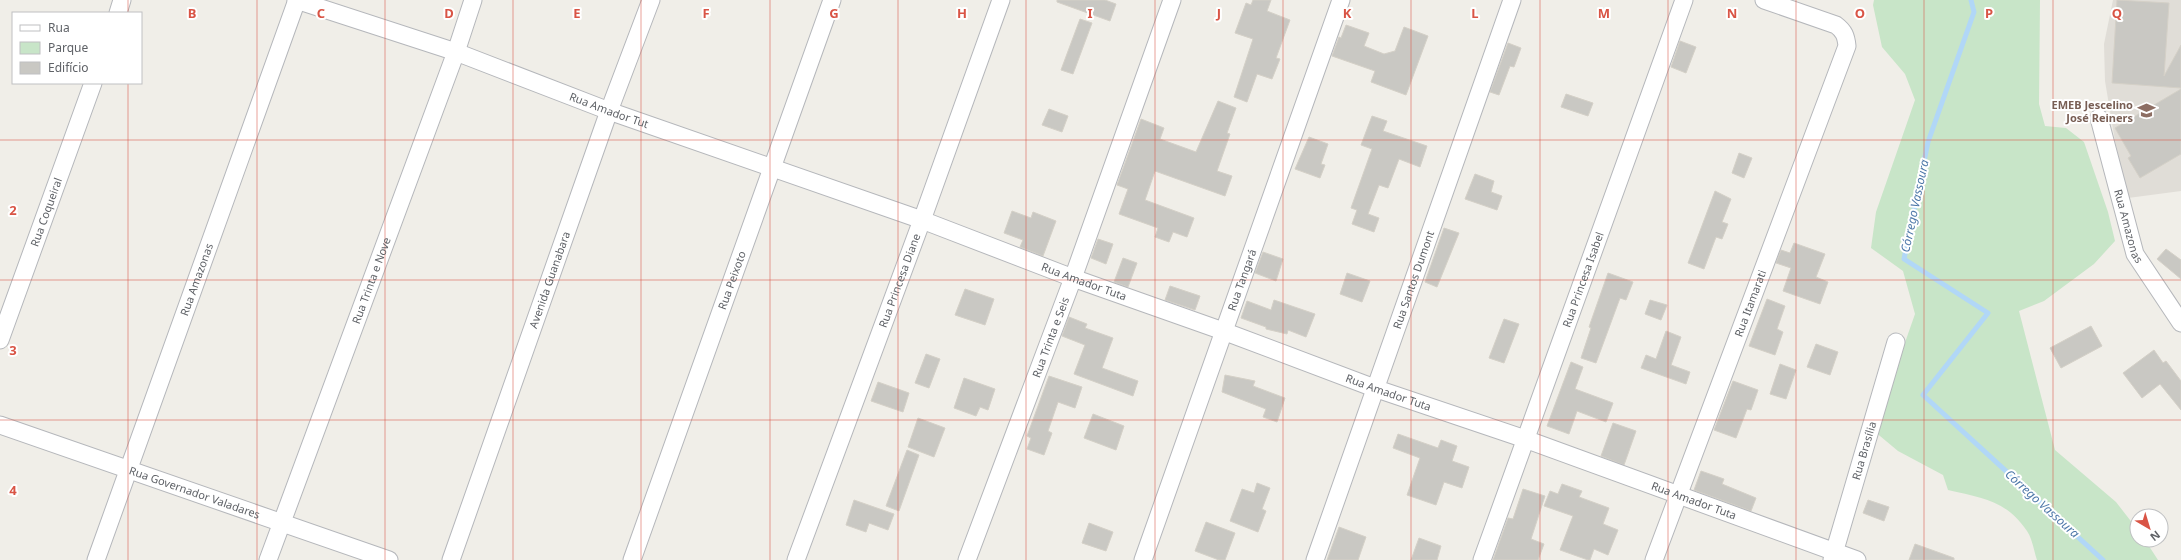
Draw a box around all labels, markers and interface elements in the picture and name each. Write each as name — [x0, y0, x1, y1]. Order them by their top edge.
text: B — [188, 4, 196, 22]
text: C — [317, 4, 325, 22]
text: D — [444, 4, 454, 22]
text: E — [573, 4, 581, 22]
text: F — [702, 4, 710, 22]
text: G — [829, 4, 839, 22]
text: H — [957, 4, 967, 22]
text: I — [1087, 4, 1093, 22]
text: J — [1216, 4, 1221, 22]
text: K — [1343, 4, 1352, 22]
text: L — [1471, 4, 1479, 22]
text: M — [1598, 4, 1610, 22]
text: N — [1727, 4, 1737, 22]
text: O — [1855, 4, 1865, 22]
text: P — [1985, 4, 1993, 22]
text: Q — [2112, 4, 2122, 22]
legend — [12, 12, 142, 84]
text: Rua — [48, 19, 70, 36]
text: Parque — [48, 39, 89, 56]
text: Edifício — [48, 59, 89, 76]
street label: Rua Amador Tut — [567, 88, 651, 131]
place label: EMEB Jescelino José Reiners — [2052, 97, 2133, 125]
school or university icon: EMEB Jescelino José Reiners — [2136, 101, 2156, 121]
water label: Córrego Vassoura — [1896, 158, 1933, 254]
street label: Rua Coqueiral — [26, 175, 65, 248]
street label: Rua Amazonas — [2111, 187, 2147, 266]
text: 2 — [9, 201, 17, 219]
street label: Avenida Guanabara — [525, 229, 573, 330]
street label: Rua Santos Dumont — [1389, 229, 1437, 331]
street label: Rua Princesa Isabel — [1559, 230, 1607, 329]
street label: Rua Princesa Diane — [875, 231, 923, 330]
street label: Rua Trinta e Nove — [348, 235, 394, 326]
street label: Rua Amazonas — [176, 241, 216, 318]
street label: Rua Tangará — [1224, 247, 1259, 313]
street label: Rua Peixoto — [714, 248, 749, 312]
street label: Rua Amador Tuta — [1039, 259, 1129, 303]
street label: Rua Itamarati — [1730, 268, 1769, 339]
street label: Rua Trinta e Seis — [1028, 295, 1072, 379]
text: 3 — [9, 341, 17, 359]
street label: Rua Amador Tuta — [1344, 370, 1433, 414]
street label: Rua Brasília — [1848, 419, 1879, 482]
street label: Rua Governador Valadares — [127, 462, 262, 522]
water label: Córrego Vassoura — [2002, 466, 2083, 542]
street label: Rua Amador Tuta — [1649, 478, 1739, 522]
text: 4 — [9, 481, 17, 499]
north arrow — [2129, 508, 2169, 548]
text: N — [2147, 528, 2164, 545]

